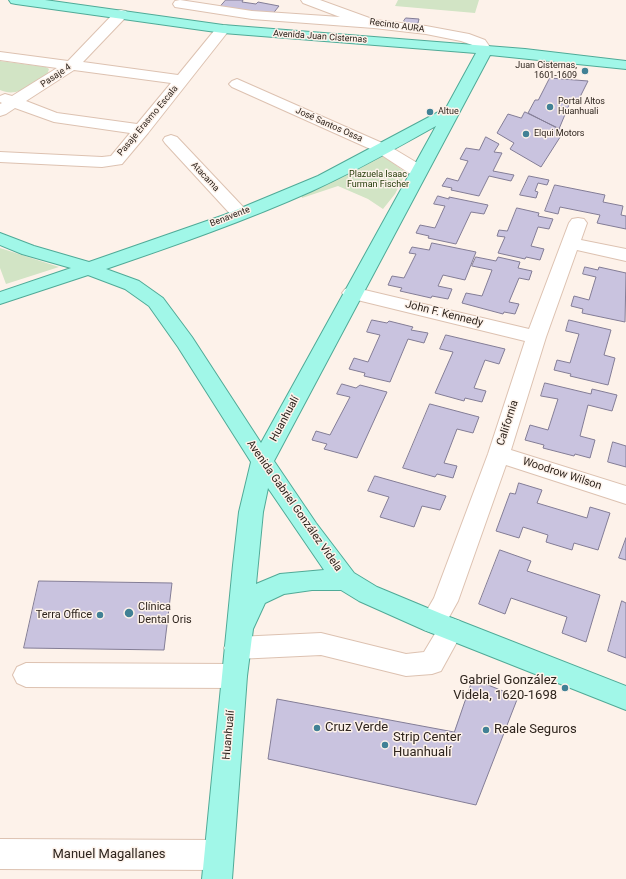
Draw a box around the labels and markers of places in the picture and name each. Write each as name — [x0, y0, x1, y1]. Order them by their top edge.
place label: Juan Cisternas, 1601-1609 — [515, 61, 577, 82]
marker: Juan Cisternas, 1601-1609 — [580, 66, 590, 76]
place label: Portal Altos Huanhuali — [558, 97, 605, 118]
marker: Portal Altos Huanhuali — [545, 102, 555, 112]
marker: Altue — [425, 107, 435, 117]
place label: Altue — [438, 107, 459, 117]
marker: Elqui Motors — [521, 129, 531, 139]
place label: Elqui Motors — [534, 129, 584, 139]
place label: Clínica Dental Oris — [138, 600, 192, 626]
marker: Clínica Dental Oris — [123, 607, 135, 619]
place label: Terra Office — [36, 608, 92, 622]
marker: Terra Office — [95, 610, 105, 620]
place label: Gabriel González Videla, 1620-1698 — [453, 673, 557, 704]
marker: Gabriel González Videla, 1620-1698 — [560, 683, 570, 693]
place label: Cruz Verde — [325, 720, 388, 736]
place label: Reale Seguros — [494, 722, 577, 738]
marker: Cruz Verde — [312, 723, 322, 733]
marker: Reale Seguros — [481, 725, 491, 735]
place label: Strip Center Huanhualí — [393, 730, 461, 761]
marker: Strip Center Huanhualí — [380, 740, 390, 750]

